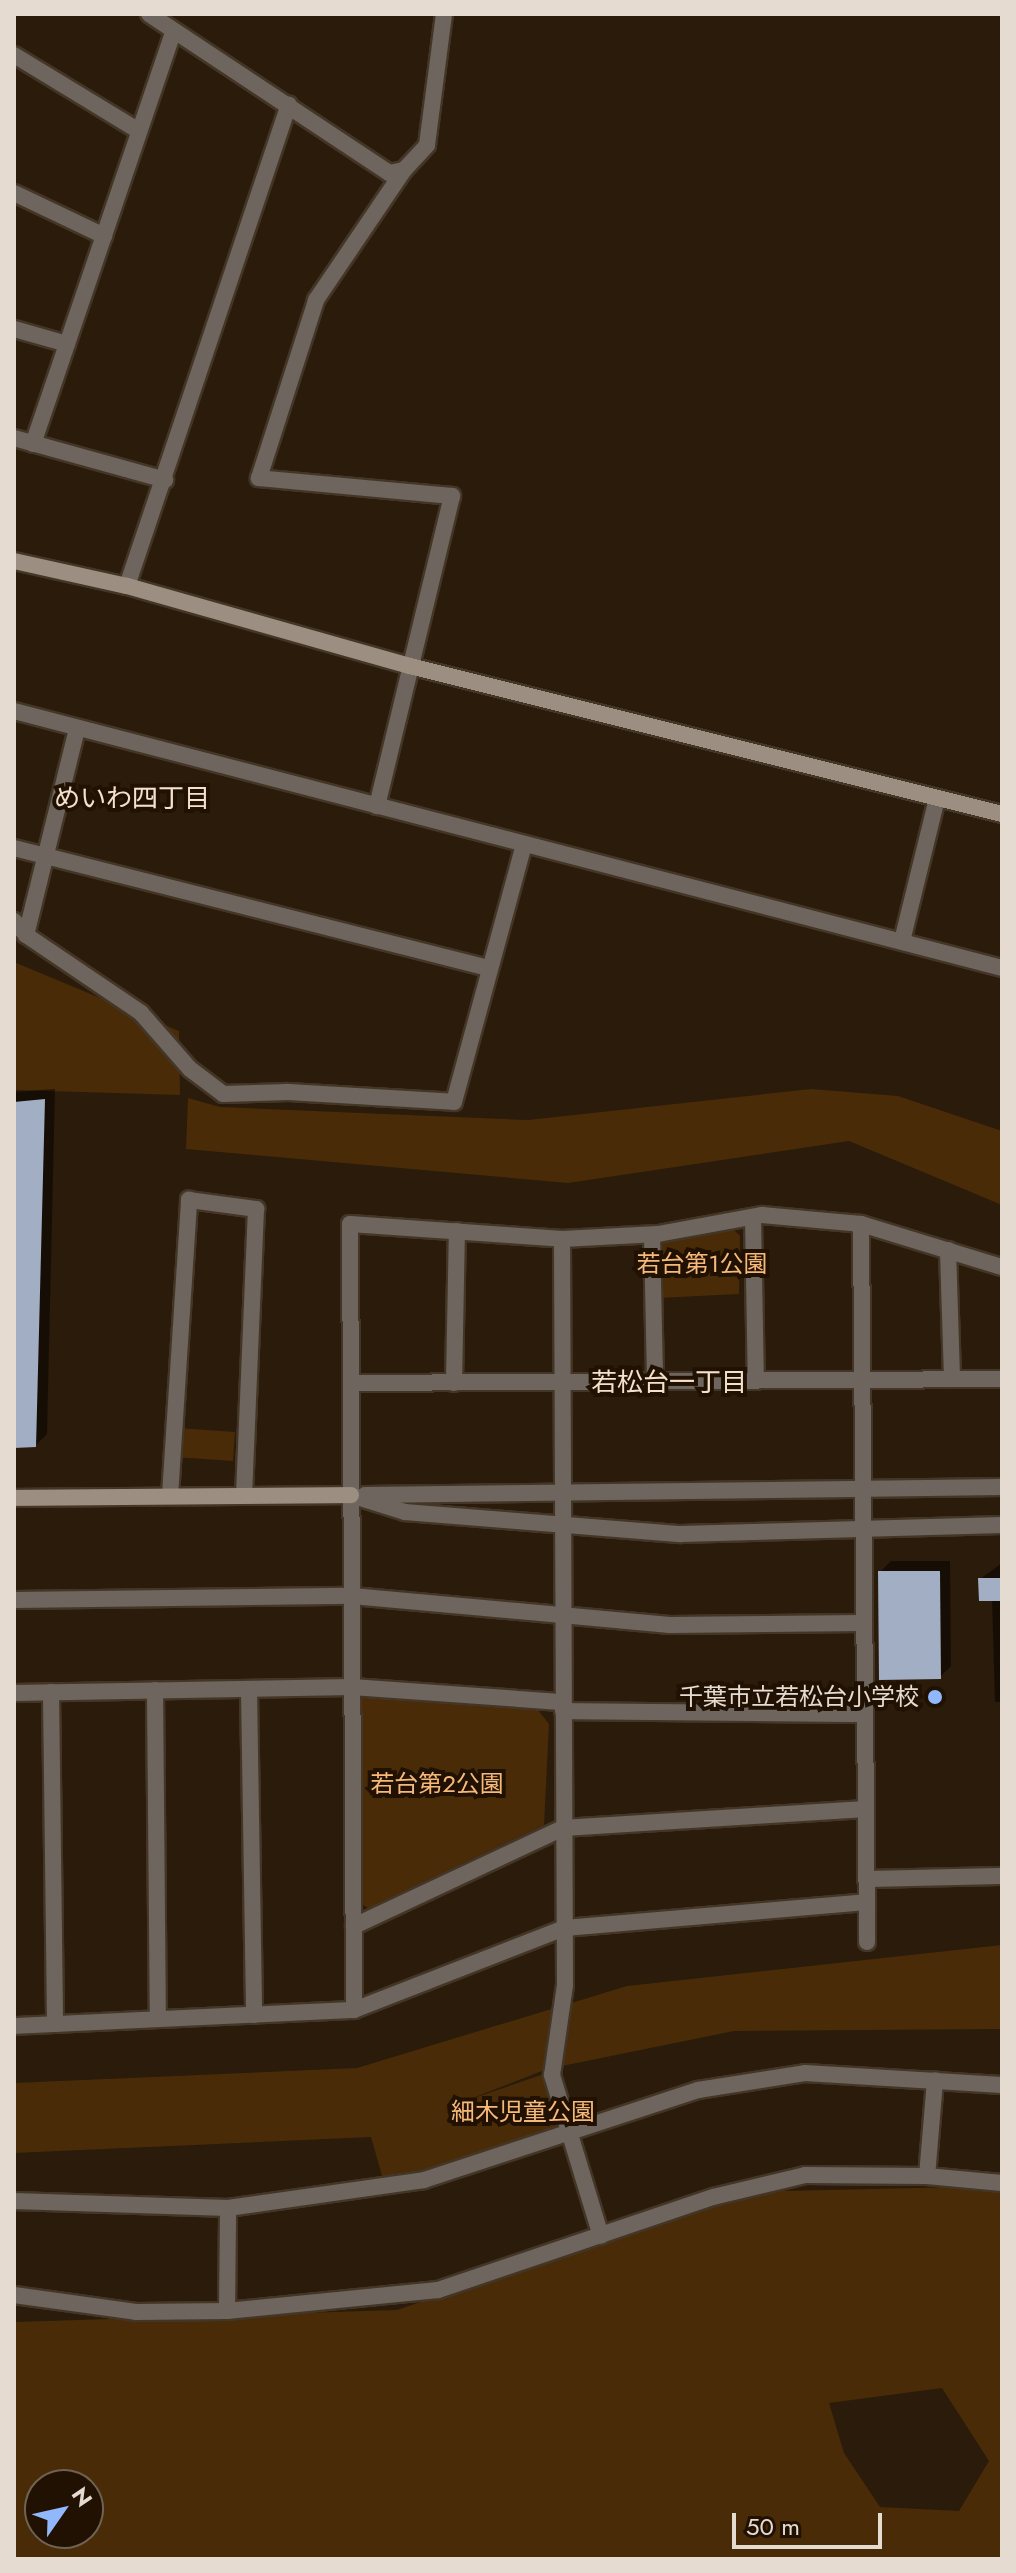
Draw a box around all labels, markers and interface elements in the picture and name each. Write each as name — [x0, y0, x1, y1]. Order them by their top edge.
district label: めいわ四丁目 — [54, 783, 210, 815]
park label: 若台第1公園 — [637, 1250, 767, 1278]
district label: 若松台一丁目 — [591, 1367, 747, 1399]
place label: 千葉市立若松台小学校 — [679, 1683, 919, 1711]
marker: 千葉市立若松台小学校 — [926, 1688, 944, 1706]
park label: 若台第2公園 — [370, 1770, 504, 1798]
park label: 細木児童公園 — [451, 2098, 595, 2126]
north arrow — [24, 2469, 104, 2549]
text: N — [64, 2481, 100, 2513]
scale bar — [736, 2497, 886, 2547]
text: 50 m — [746, 2509, 800, 2544]

